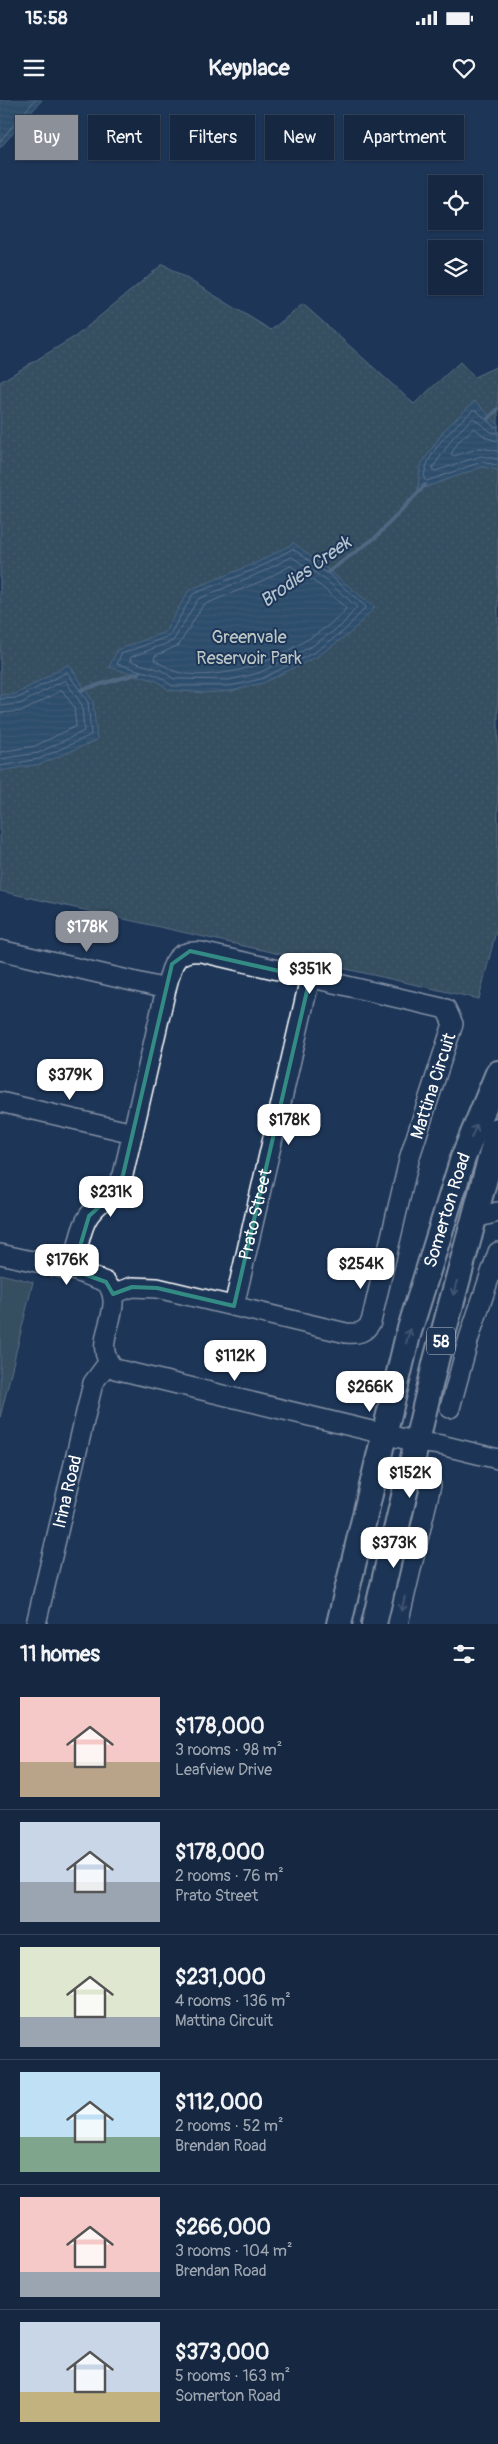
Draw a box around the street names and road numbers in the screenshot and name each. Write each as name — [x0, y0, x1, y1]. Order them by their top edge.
street label: Mattina Circuit — [406, 1030, 462, 1142]
street label: Somerton Road — [419, 1149, 476, 1270]
street label: Prato Street — [234, 1166, 278, 1263]
road number: 58 — [427, 1328, 455, 1354]
street label: Irina Road — [48, 1453, 88, 1531]

